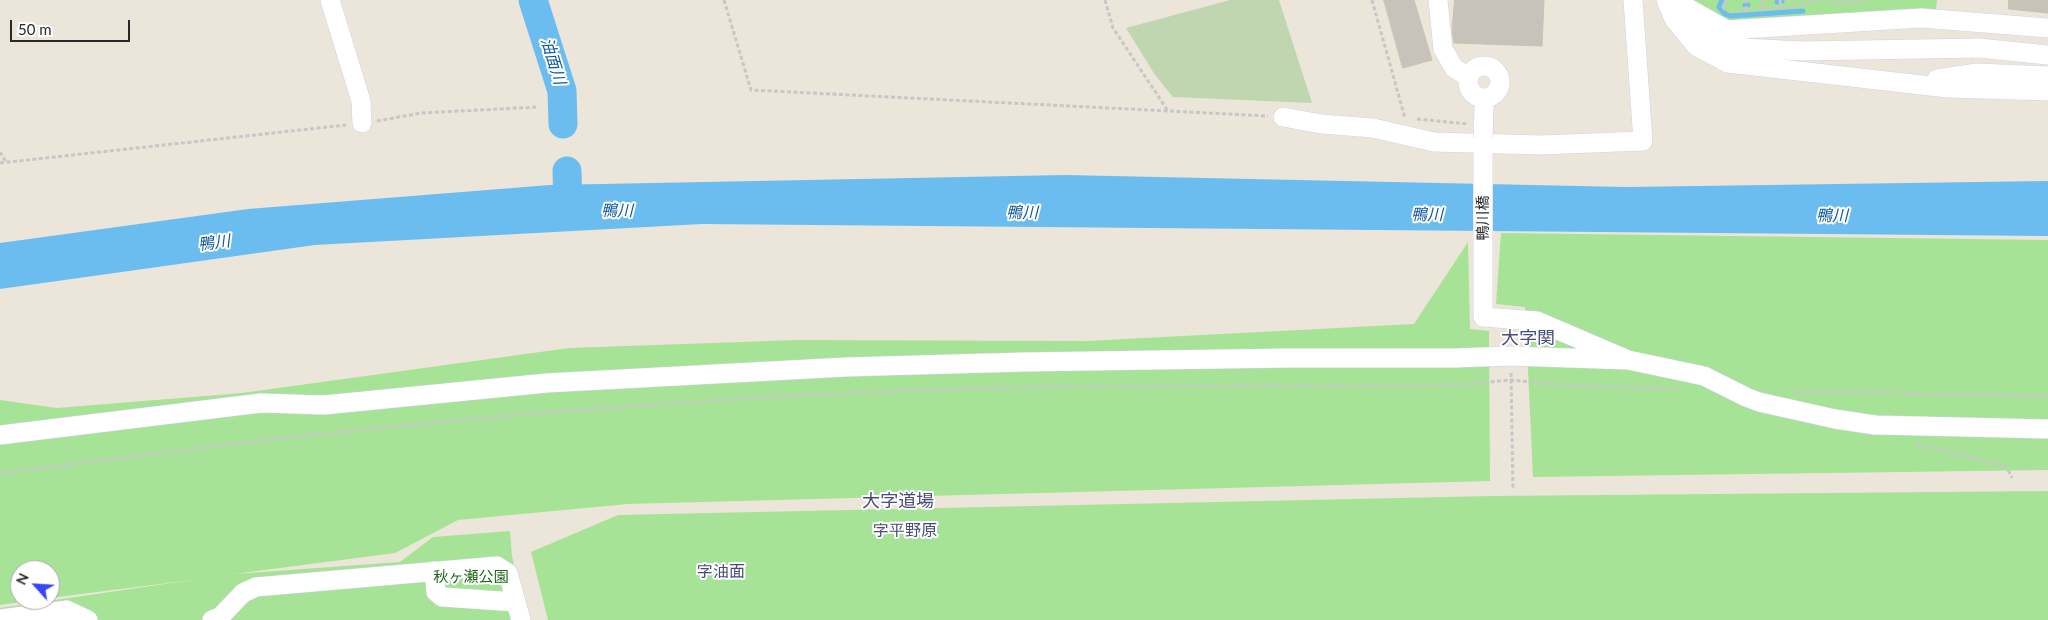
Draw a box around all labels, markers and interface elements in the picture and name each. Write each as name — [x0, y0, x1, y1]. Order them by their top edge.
scale bar — [12, 10, 132, 42]
text: 50 m — [18, 20, 52, 38]
water label: 油面川 — [537, 35, 569, 87]
street label: 鴨川橋 — [1474, 196, 1492, 240]
water label: 鴨川 — [601, 201, 633, 221]
water label: 鴨川 — [1006, 203, 1038, 223]
water label: 鴨川 — [1411, 205, 1443, 225]
water label: 鴨川 — [1816, 206, 1848, 226]
water label: 鴨川 — [197, 232, 231, 254]
district label: 大字関 — [1501, 327, 1555, 349]
district label: 大字道場 — [862, 490, 934, 512]
district label: 字平野原 — [873, 521, 937, 541]
north arrow — [10, 560, 60, 610]
district label: 字油面 — [697, 562, 745, 582]
park label: 秋ヶ瀬公園 — [434, 568, 508, 586]
text: N — [12, 570, 32, 587]

